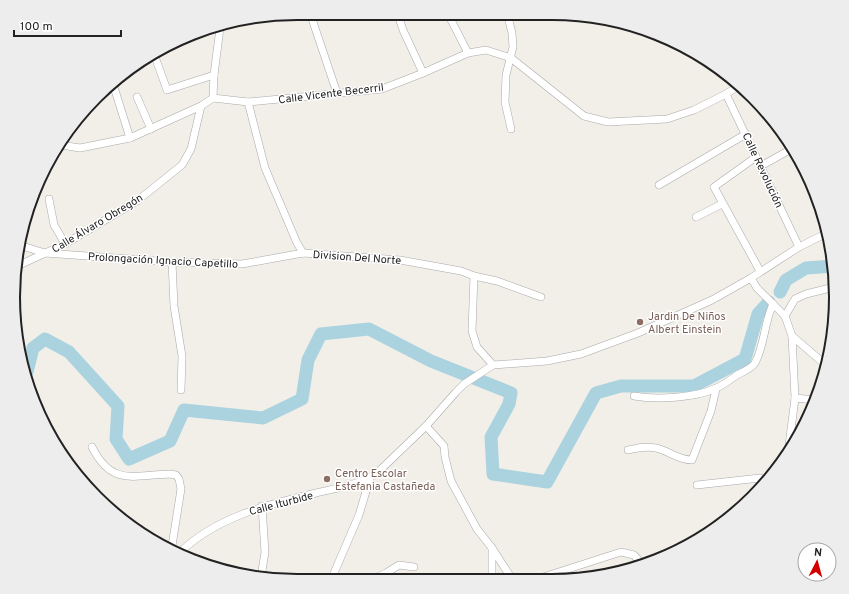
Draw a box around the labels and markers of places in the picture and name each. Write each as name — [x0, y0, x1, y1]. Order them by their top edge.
place label: Jardin De Niños Albert Einstein — [648, 310, 726, 337]
marker: Jardin De Niños Albert Einstein — [635, 317, 645, 327]
place label: Centro Escolar Estefania Castañeda — [335, 467, 436, 494]
marker: Centro Escolar Estefania Castañeda — [322, 474, 332, 484]

